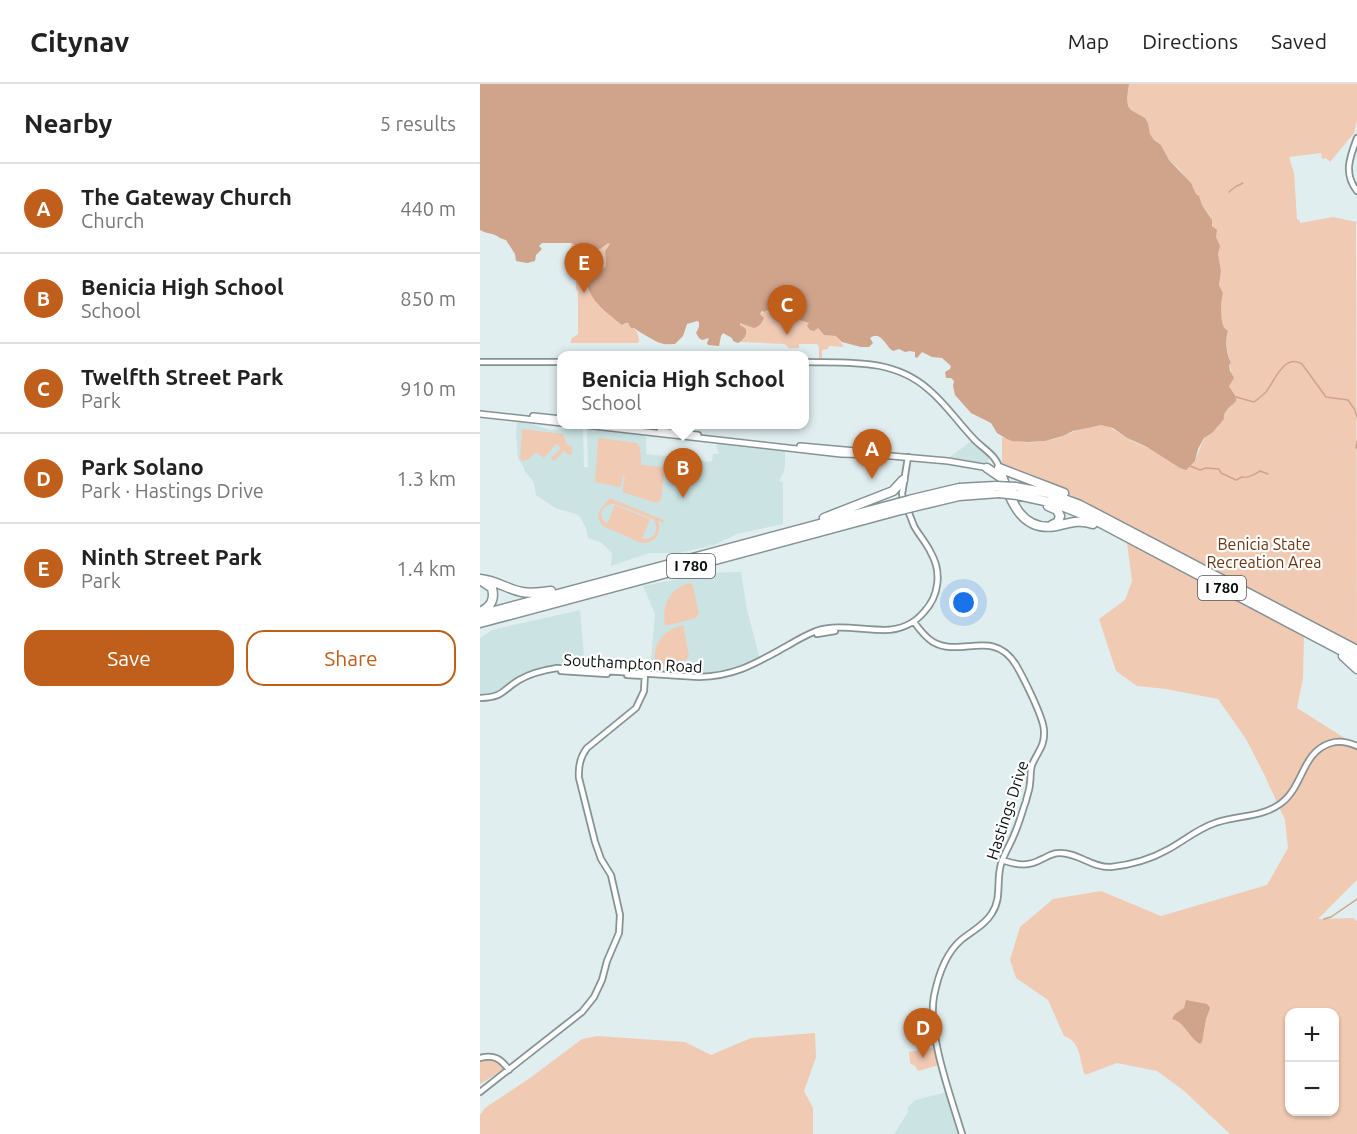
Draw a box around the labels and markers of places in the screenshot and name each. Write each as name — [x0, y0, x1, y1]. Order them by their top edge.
pin: E — [564, 244, 604, 293]
pin: C — [768, 286, 806, 335]
pin: A — [852, 430, 892, 479]
pin: B — [664, 448, 702, 498]
pin: D — [904, 1008, 942, 1058]

